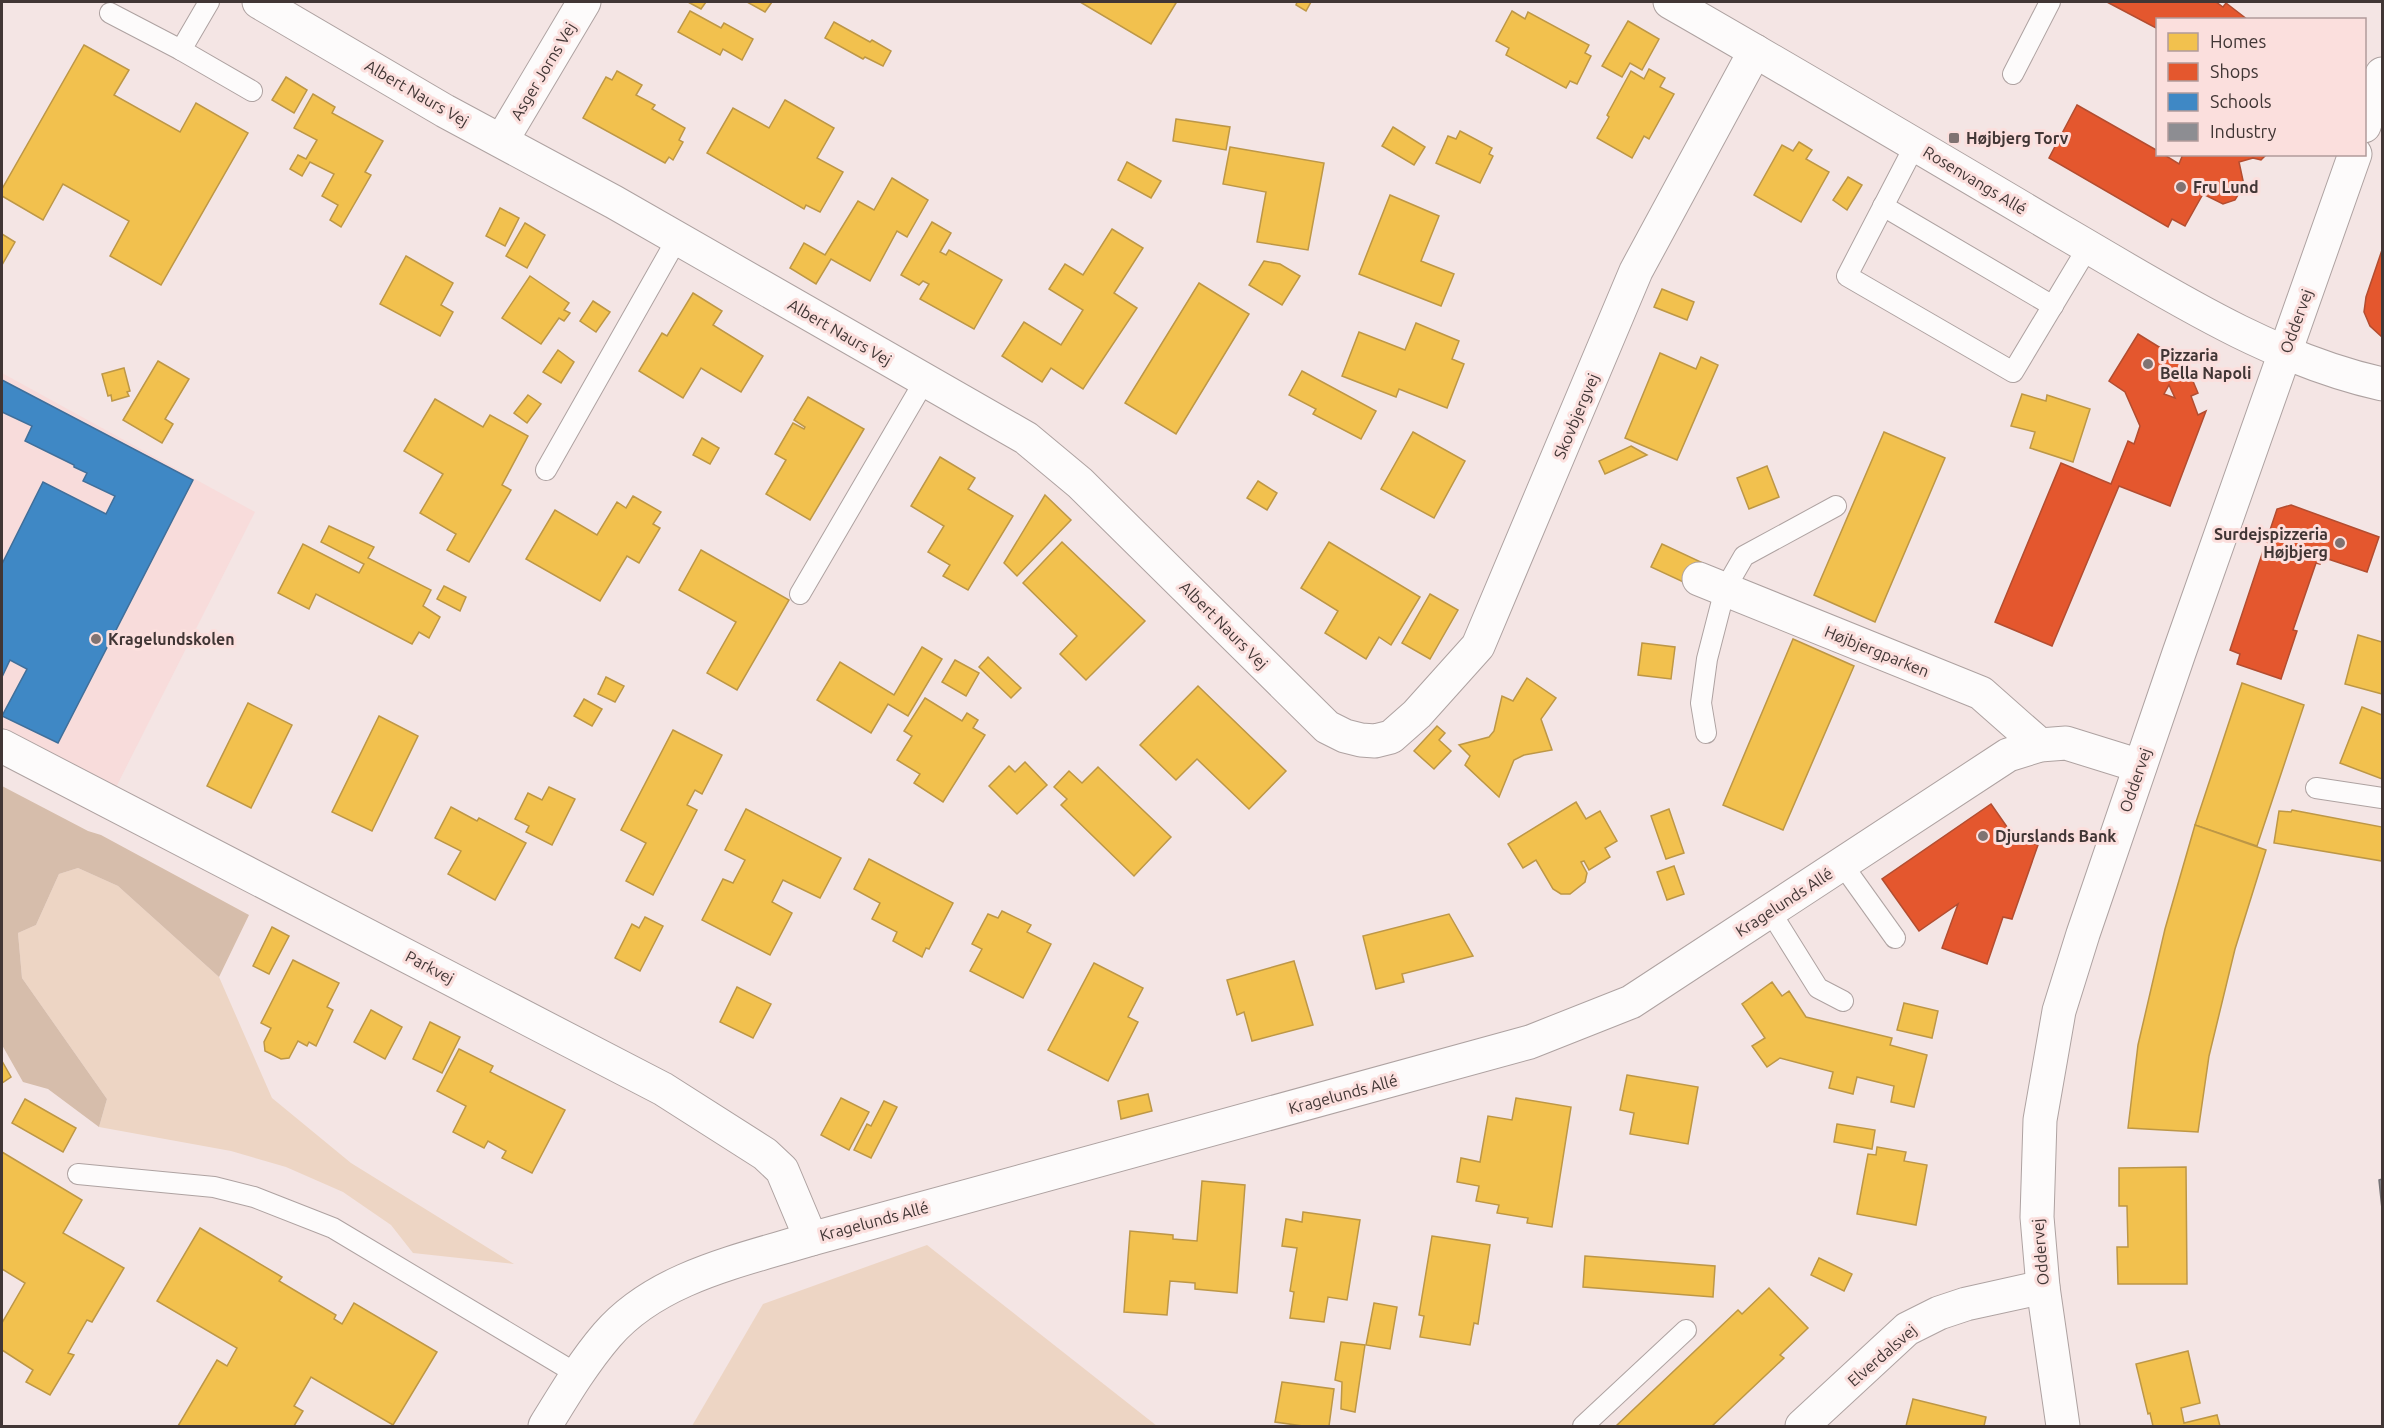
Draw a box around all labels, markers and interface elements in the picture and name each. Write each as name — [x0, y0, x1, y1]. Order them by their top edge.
legend — [2156, 18, 2366, 156]
street label: Asger Jorns Vej — [507, 19, 579, 123]
text: Homes — [2210, 31, 2267, 51]
street label: Albert Naurs Vej — [362, 56, 472, 130]
text: Shops — [2210, 61, 2259, 81]
text: Schools — [2210, 91, 2272, 111]
text: Industry — [2210, 121, 2277, 141]
place label: Højbjerg Torv — [1966, 129, 2069, 147]
marker: Højbjerg Torv — [1947, 131, 1961, 145]
street label: Rosenvangs Allé — [1920, 142, 2030, 218]
place label: Fru Lund — [2193, 178, 2259, 196]
marker: Fru Lund — [2174, 180, 2188, 194]
street label: Oddervej — [2276, 286, 2316, 356]
street label: Albert Naurs Vej — [785, 295, 895, 369]
place label: Pizzaria Bella Napoli — [2160, 346, 2251, 382]
marker: Pizzaria Bella Napoli — [2141, 357, 2155, 371]
street label: Skovbjergvej — [1550, 371, 1602, 461]
place label: Surdejspizzeria Højbjerg — [2214, 525, 2328, 561]
marker: Surdejspizzeria Højbjerg — [2333, 536, 2347, 550]
street label: Albert Naurs Vej — [1176, 577, 1272, 673]
street label: Højbjergparken — [1822, 622, 1932, 680]
place label: Kragelundskolen — [108, 630, 235, 648]
marker: Kragelundskolen — [89, 632, 103, 646]
street label: Oddervej — [2116, 745, 2154, 815]
place label: Djurslands Bank — [1995, 827, 2116, 845]
marker: Djurslands Bank — [1976, 829, 1990, 843]
street label: Kragelunds Allé — [1732, 864, 1836, 940]
street label: Parkvej — [403, 947, 457, 987]
street label: Kragelunds Allé — [1287, 1071, 1399, 1117]
street label: Kragelunds Allé — [818, 1198, 930, 1244]
street label: Oddervej — [2028, 1218, 2052, 1286]
street label: Elverdalsvej — [1844, 1320, 1920, 1390]

